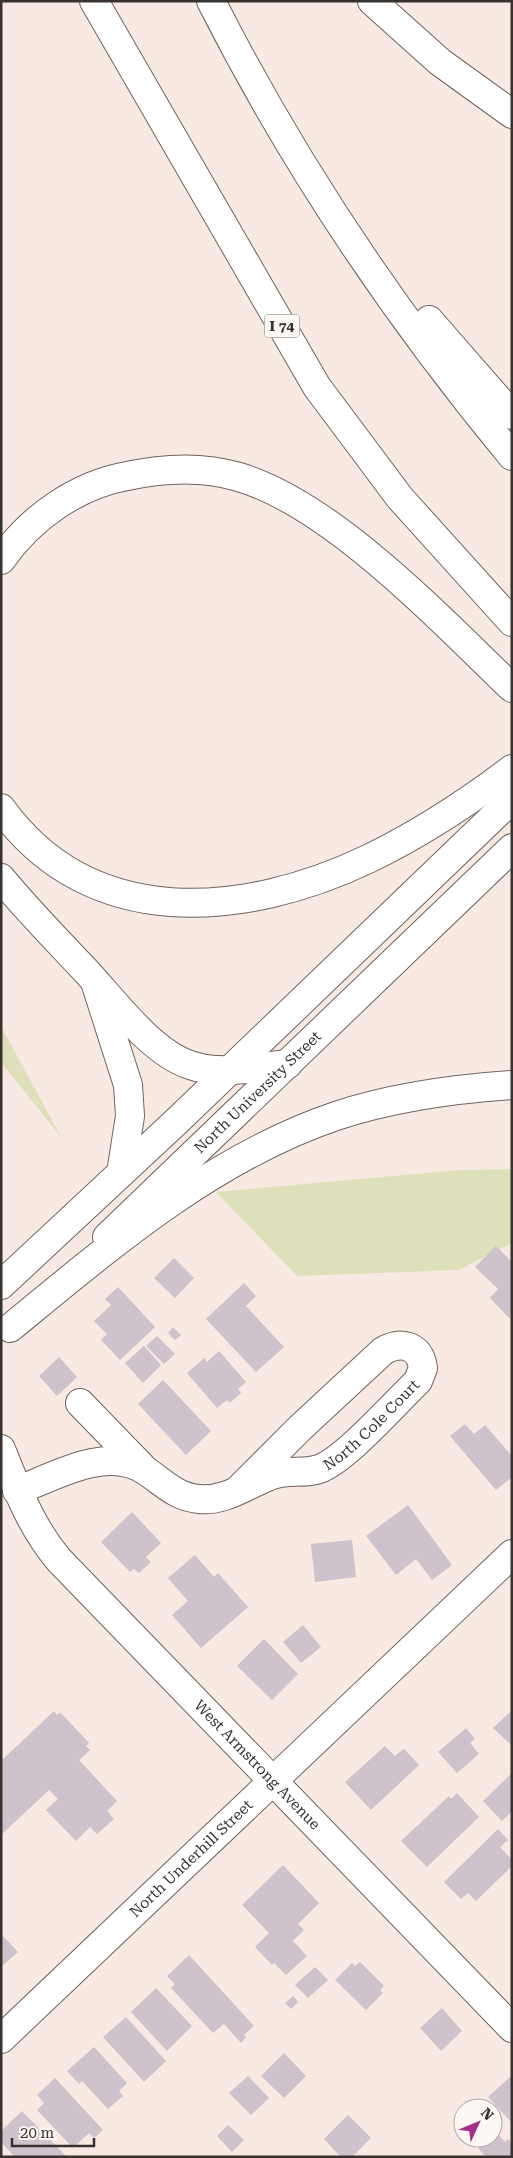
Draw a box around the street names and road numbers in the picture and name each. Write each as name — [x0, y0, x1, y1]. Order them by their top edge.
road number: I 74 — [264, 314, 300, 338]
street label: North University Street — [191, 1027, 325, 1157]
street label: North Cole Court — [320, 1376, 423, 1474]
street label: West Armstrong Avenue — [190, 1696, 324, 1834]
street label: North Underhill Street — [126, 1796, 257, 1921]

